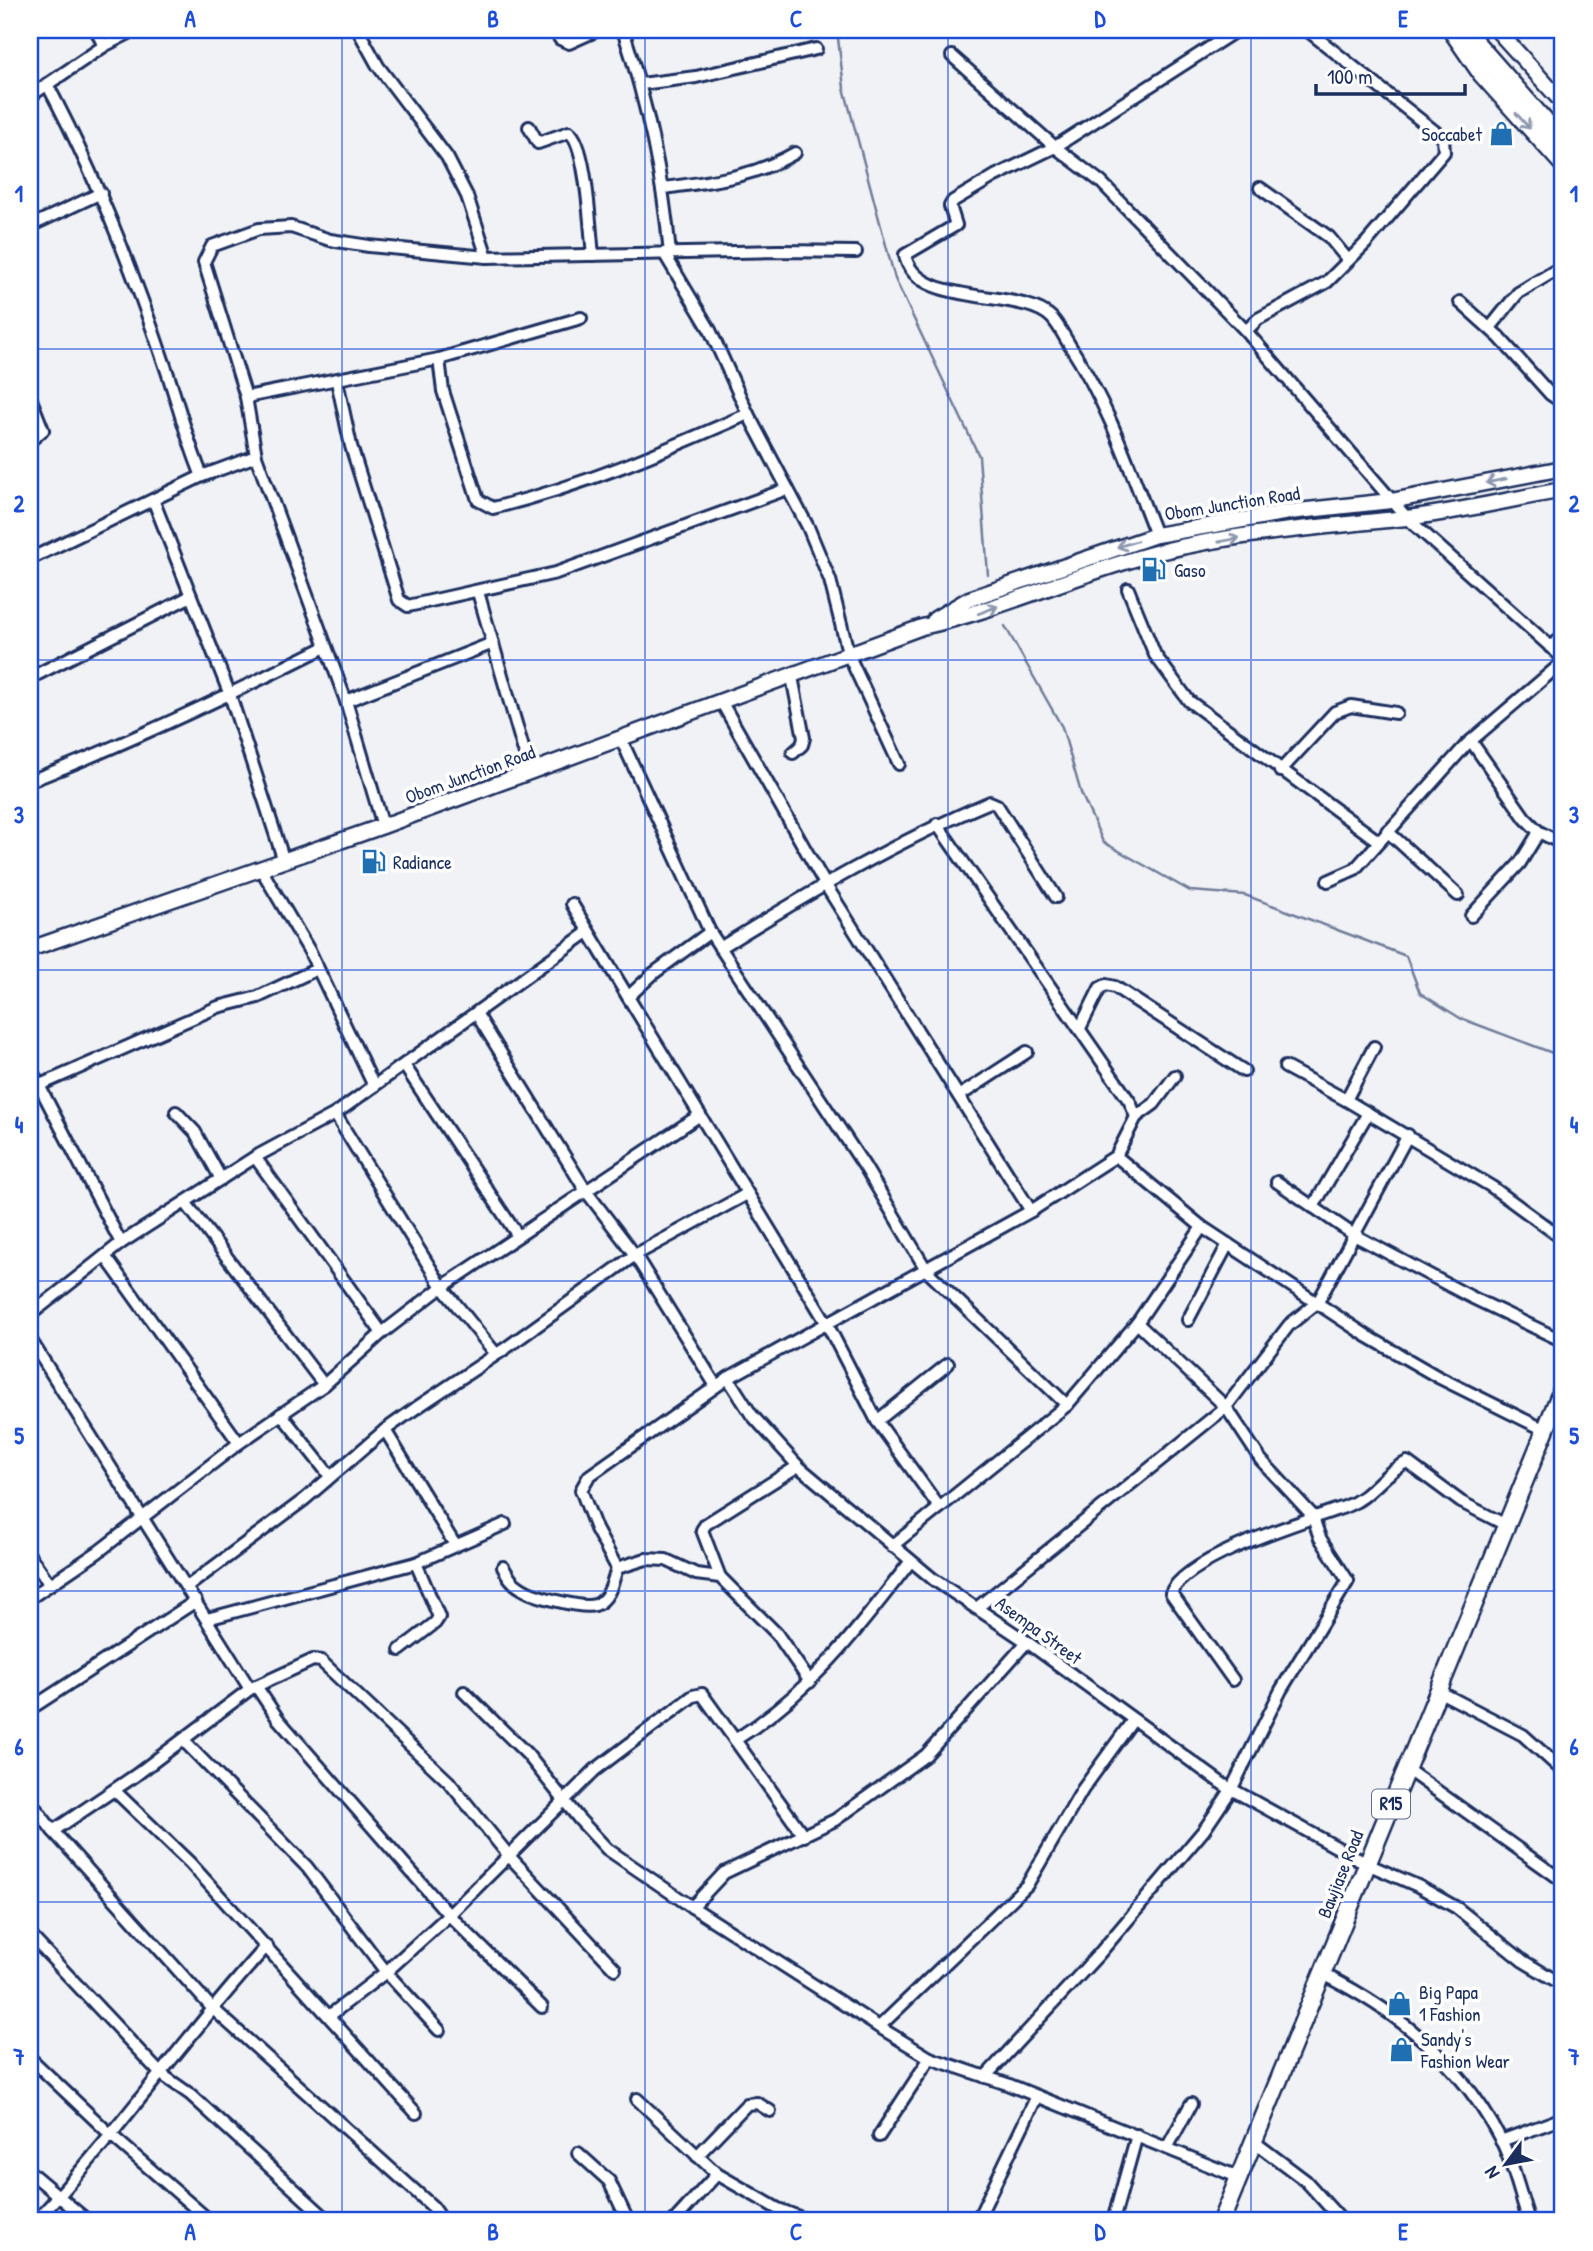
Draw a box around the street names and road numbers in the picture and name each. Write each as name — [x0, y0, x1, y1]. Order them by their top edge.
street label: Obom Junction Road — [1163, 479, 1302, 527]
street label: Obom Junction Road — [401, 738, 539, 810]
street label: Asempa Street — [990, 1590, 1088, 1671]
road number: R15 — [1372, 1790, 1410, 1818]
street label: Bawjiase Road — [1311, 1826, 1370, 1922]

